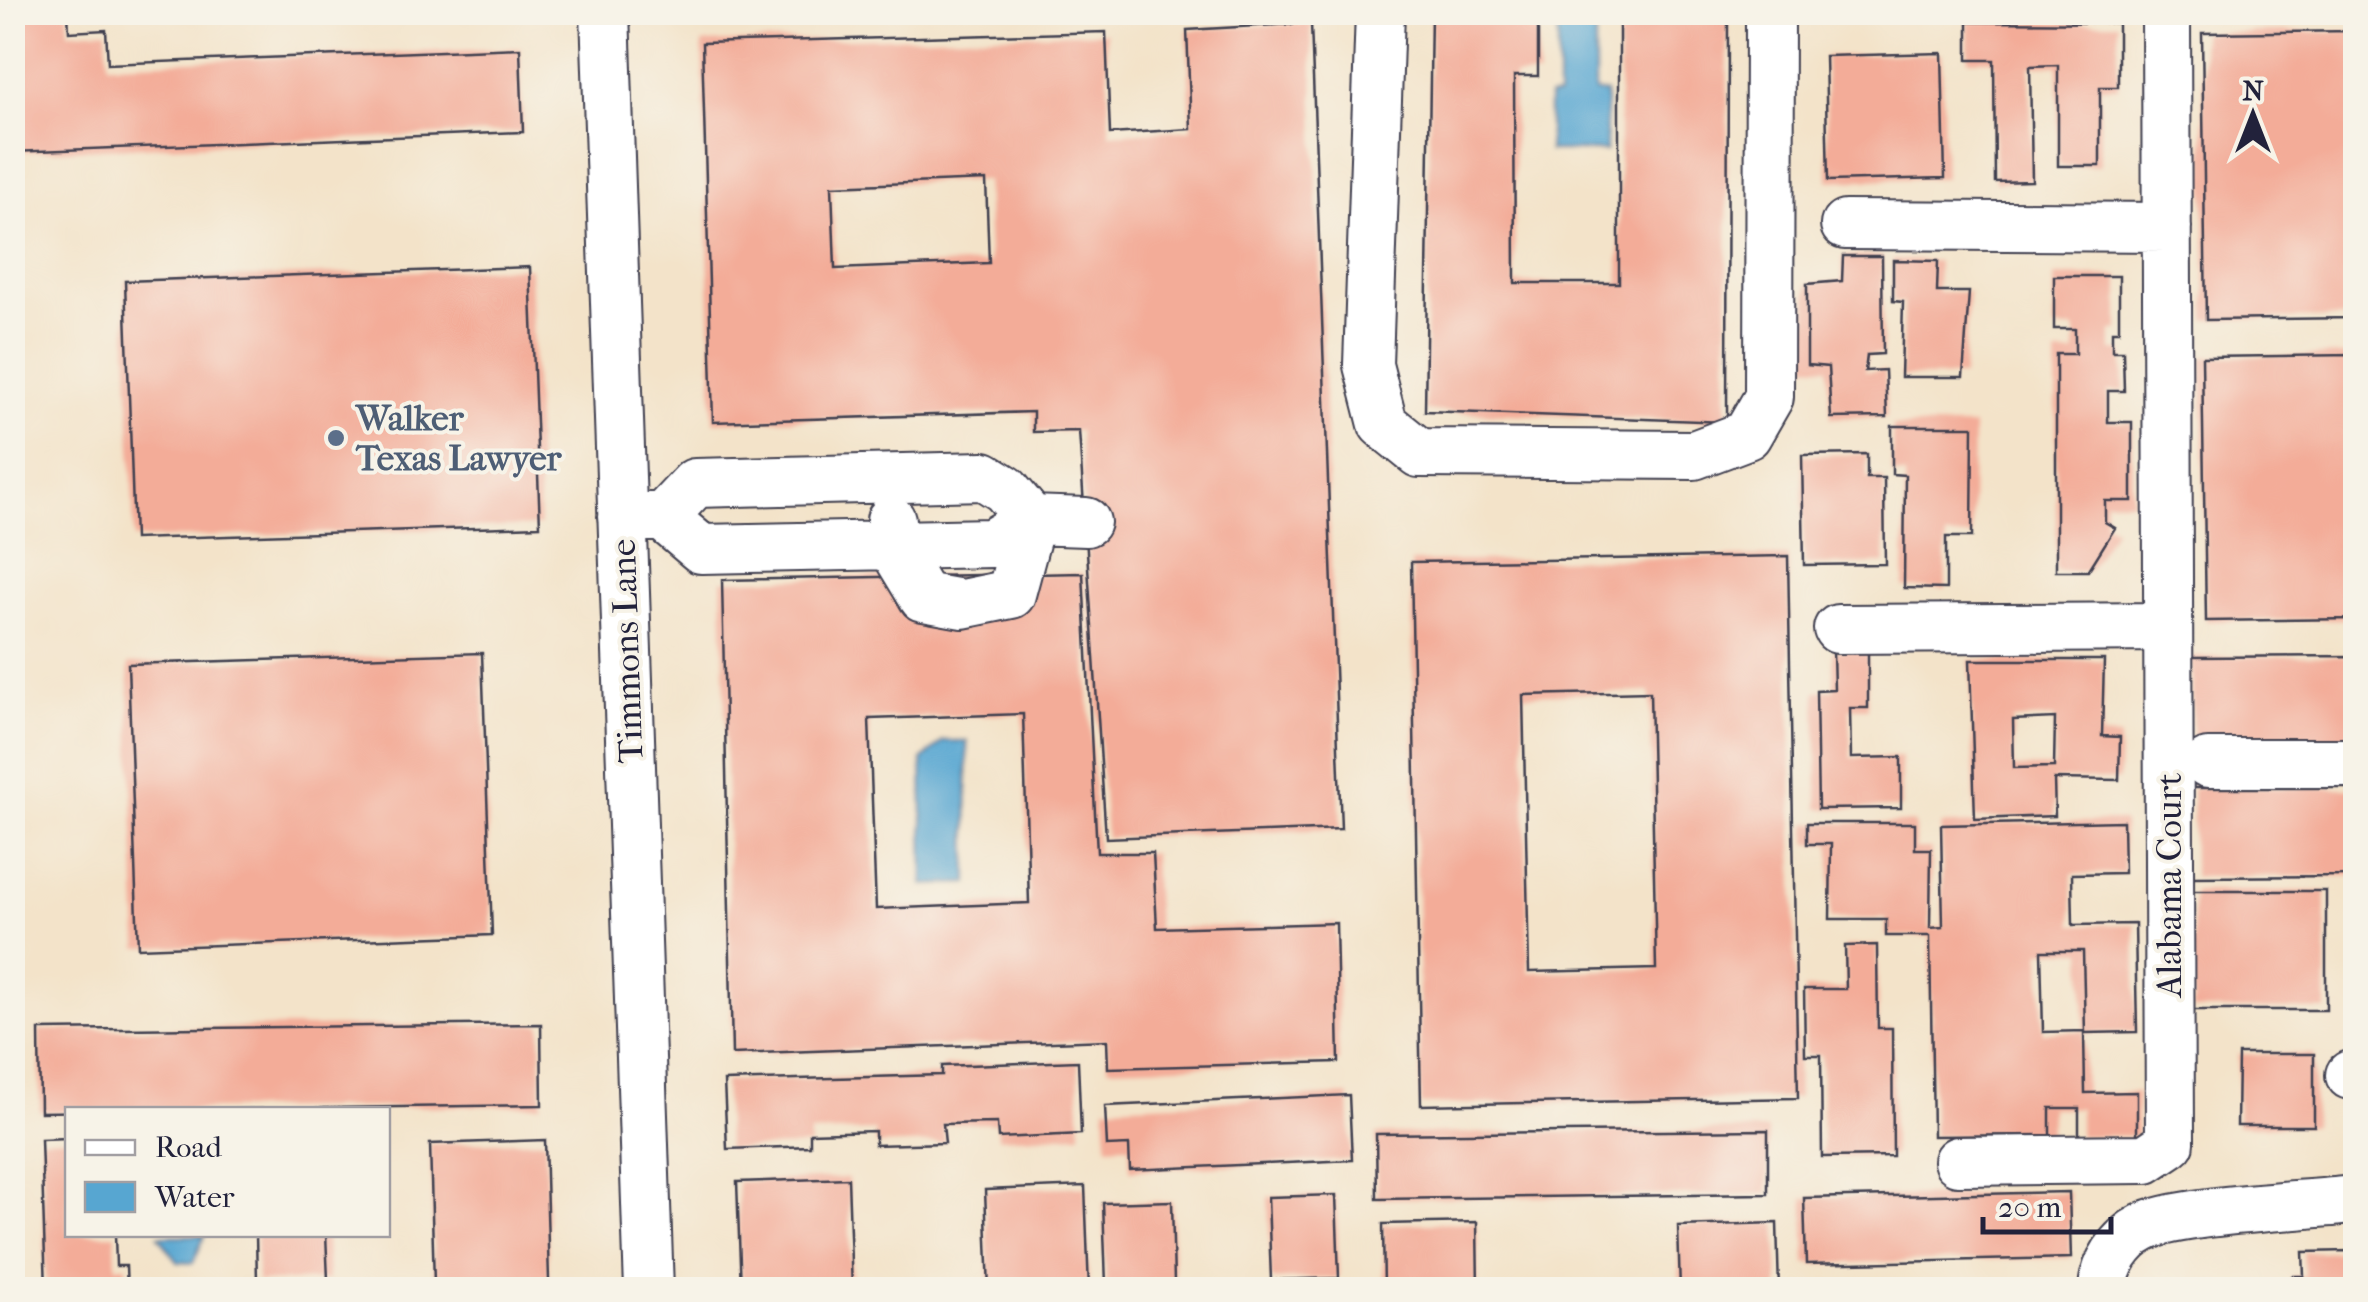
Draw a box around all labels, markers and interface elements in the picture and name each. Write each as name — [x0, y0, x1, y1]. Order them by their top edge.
north arrow — [2203, 65, 2303, 165]
text: N — [2242, 74, 2264, 107]
place label: Walker Texas Lawyer — [354, 398, 563, 479]
marker: Walker Texas Lawyer — [325, 427, 347, 449]
street label: Timmons Lane — [603, 538, 651, 764]
street label: Alabama Court — [2149, 772, 2190, 999]
legend — [65, 1107, 390, 1237]
text: Road — [155, 1130, 222, 1165]
scale bar — [1983, 1172, 2110, 1234]
text: Water — [154, 1180, 235, 1215]
text: 20 m — [1998, 1190, 2061, 1225]

